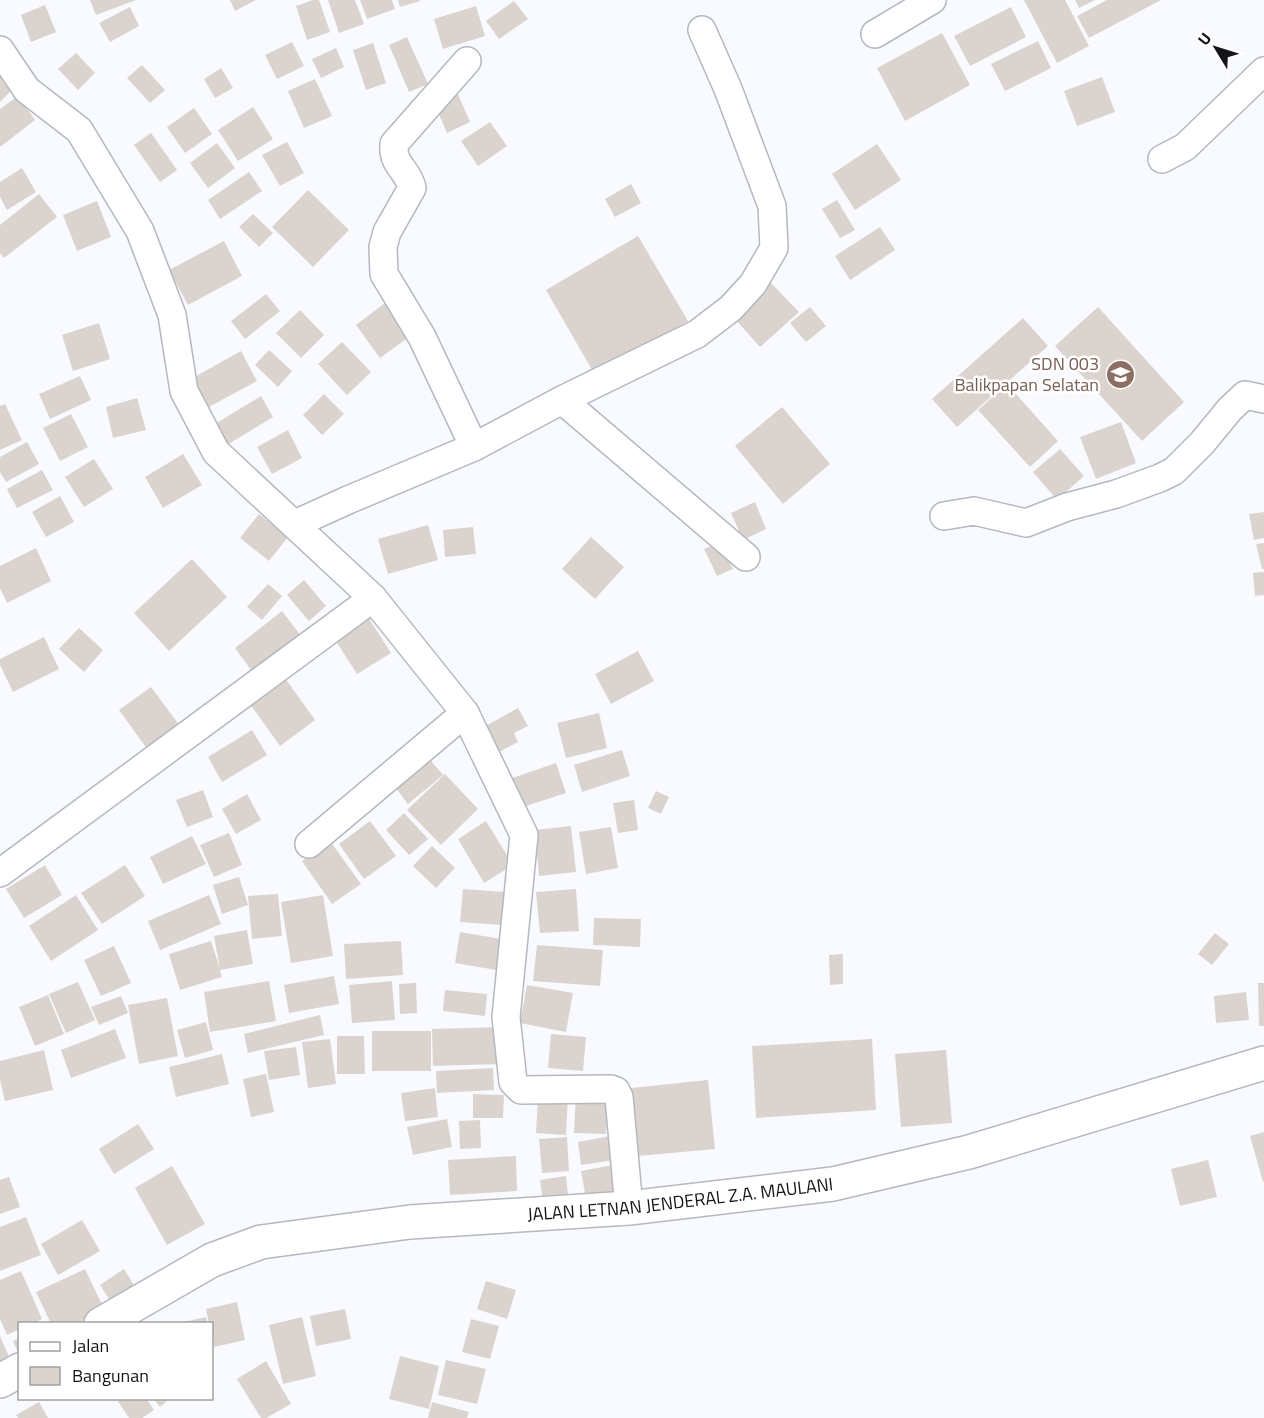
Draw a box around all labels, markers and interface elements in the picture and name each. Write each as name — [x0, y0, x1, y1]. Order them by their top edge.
north arrow — [1186, 18, 1246, 78]
text: U — [1192, 27, 1217, 50]
place label: SDN 003 Balikpapan Selatan — [955, 350, 1099, 398]
school or university icon: SDN 003 Balikpapan Selatan — [1104, 358, 1136, 390]
street label: JALAN LETNAN JENDERAL Z.A. MAULANI — [527, 1170, 835, 1227]
legend — [18, 1322, 213, 1400]
text: Jalan — [72, 1332, 109, 1359]
text: Bangunan — [72, 1362, 149, 1389]

